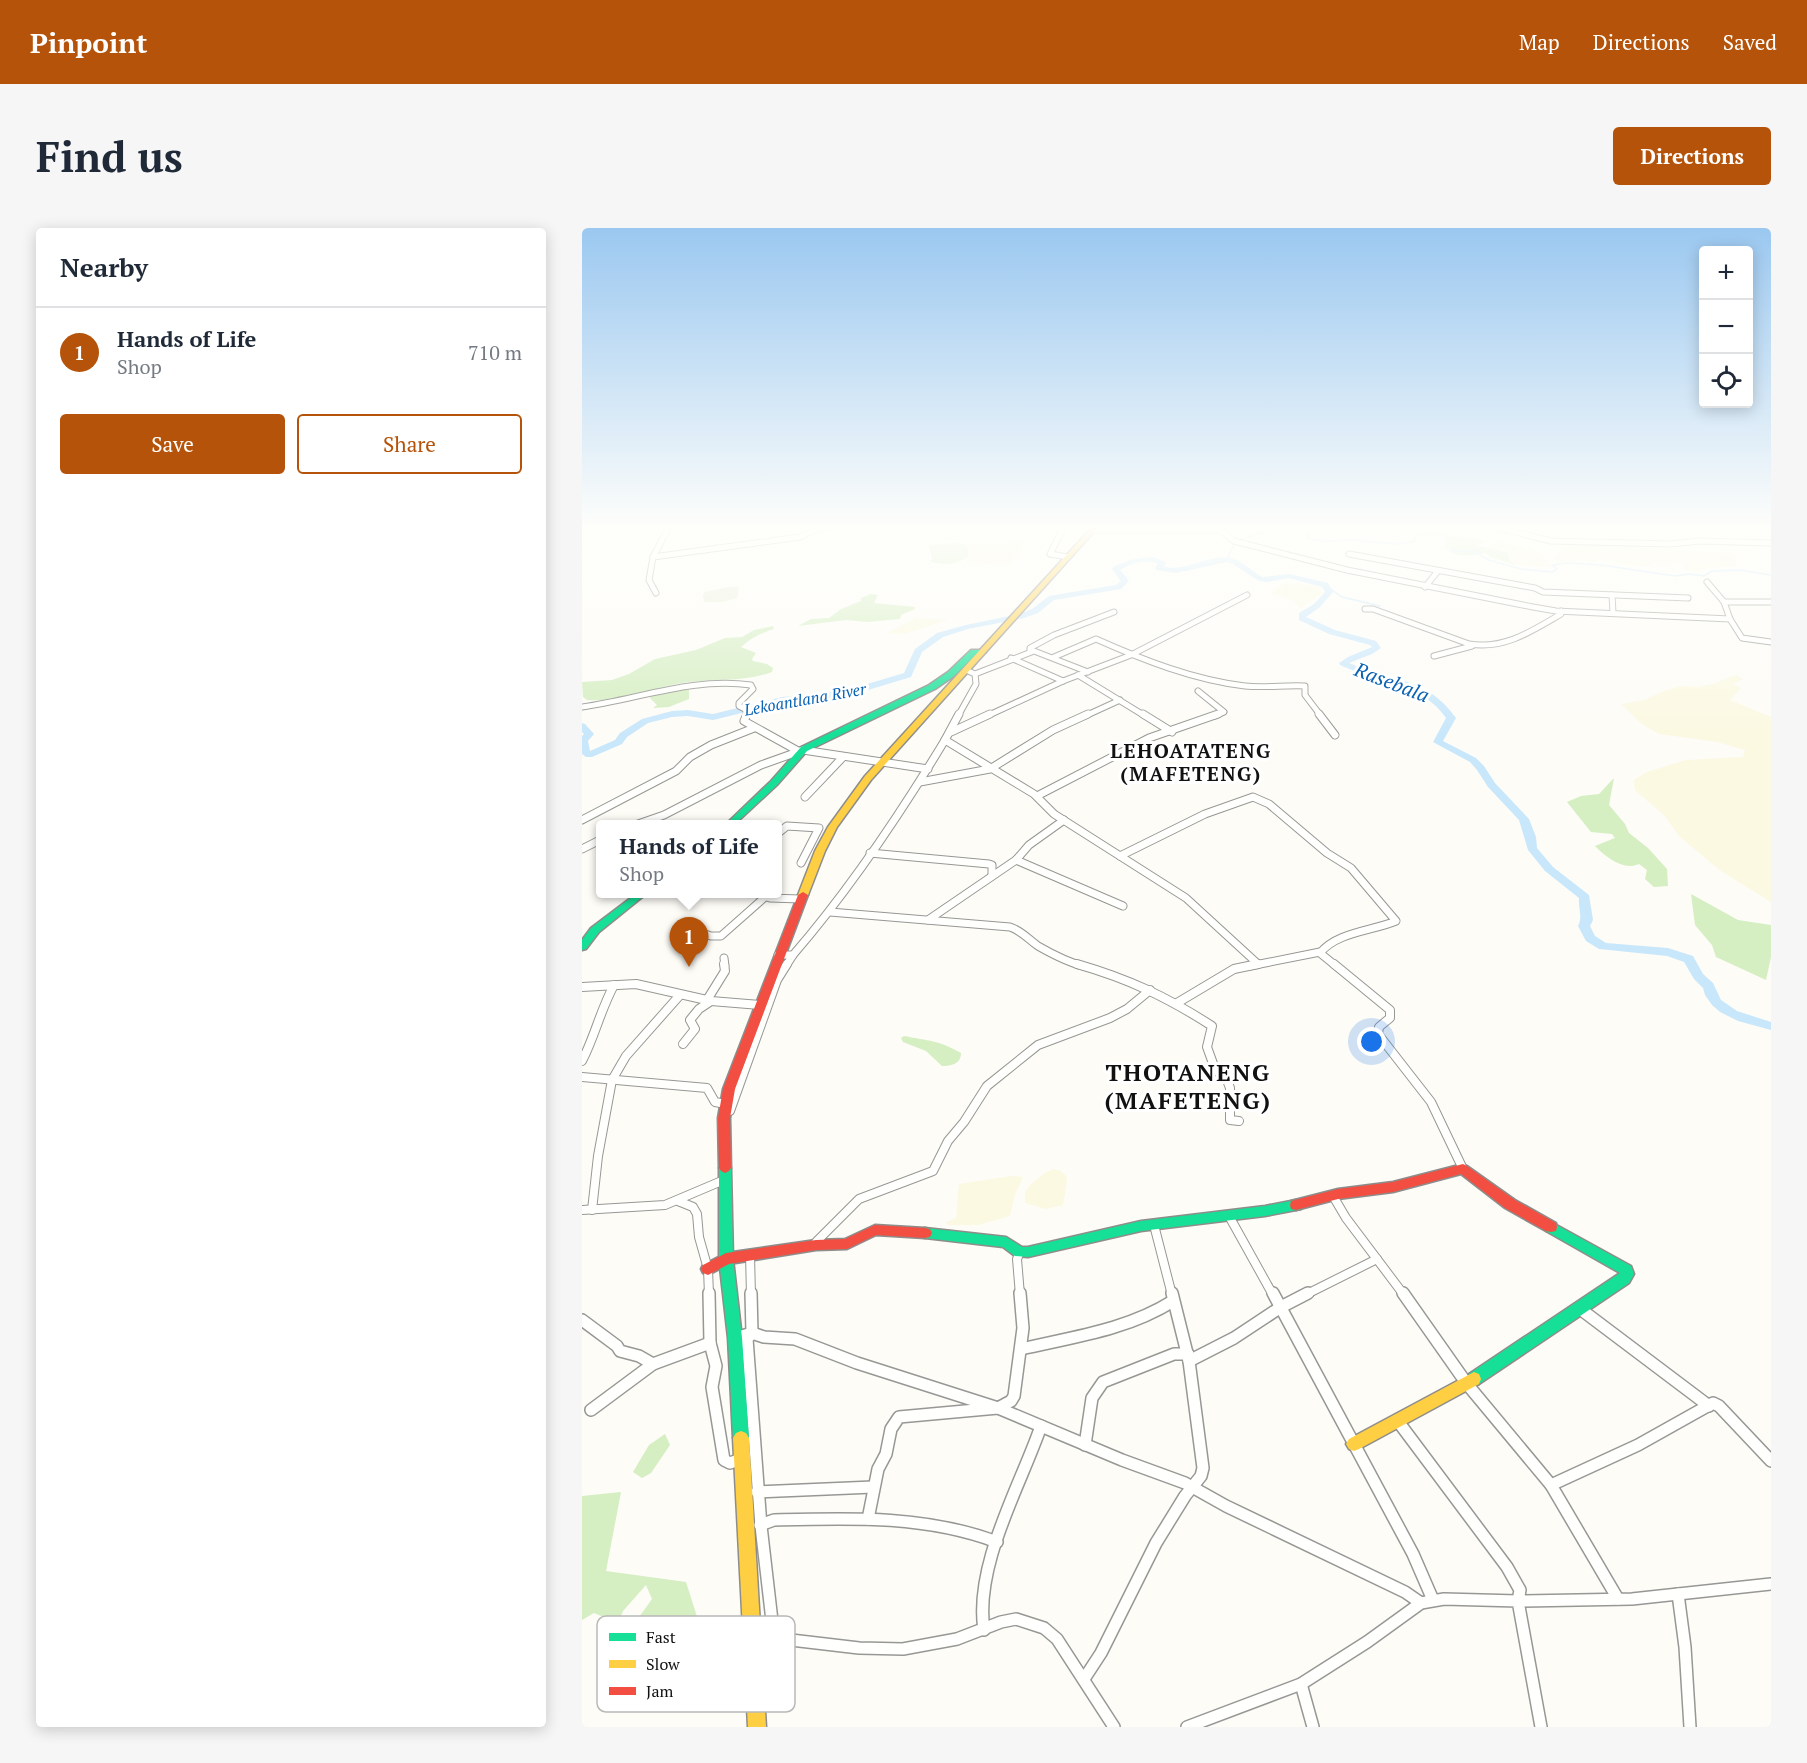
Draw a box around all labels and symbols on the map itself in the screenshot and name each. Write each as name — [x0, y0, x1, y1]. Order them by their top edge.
water label: Rasebala — [1350, 655, 1433, 709]
water label: Lekoantlana River — [741, 677, 869, 721]
district label: LEHOATATENG (MAFETENG) — [1110, 737, 1272, 787]
pin: 1 — [670, 918, 708, 967]
your location — [1357, 1027, 1386, 1056]
district label: THOTANENG (MAFETENG) — [1105, 1056, 1271, 1116]
legend — [597, 1616, 795, 1712]
text: Fast — [646, 1626, 676, 1648]
text: Slow — [646, 1653, 680, 1675]
text: Jam — [646, 1680, 674, 1702]

